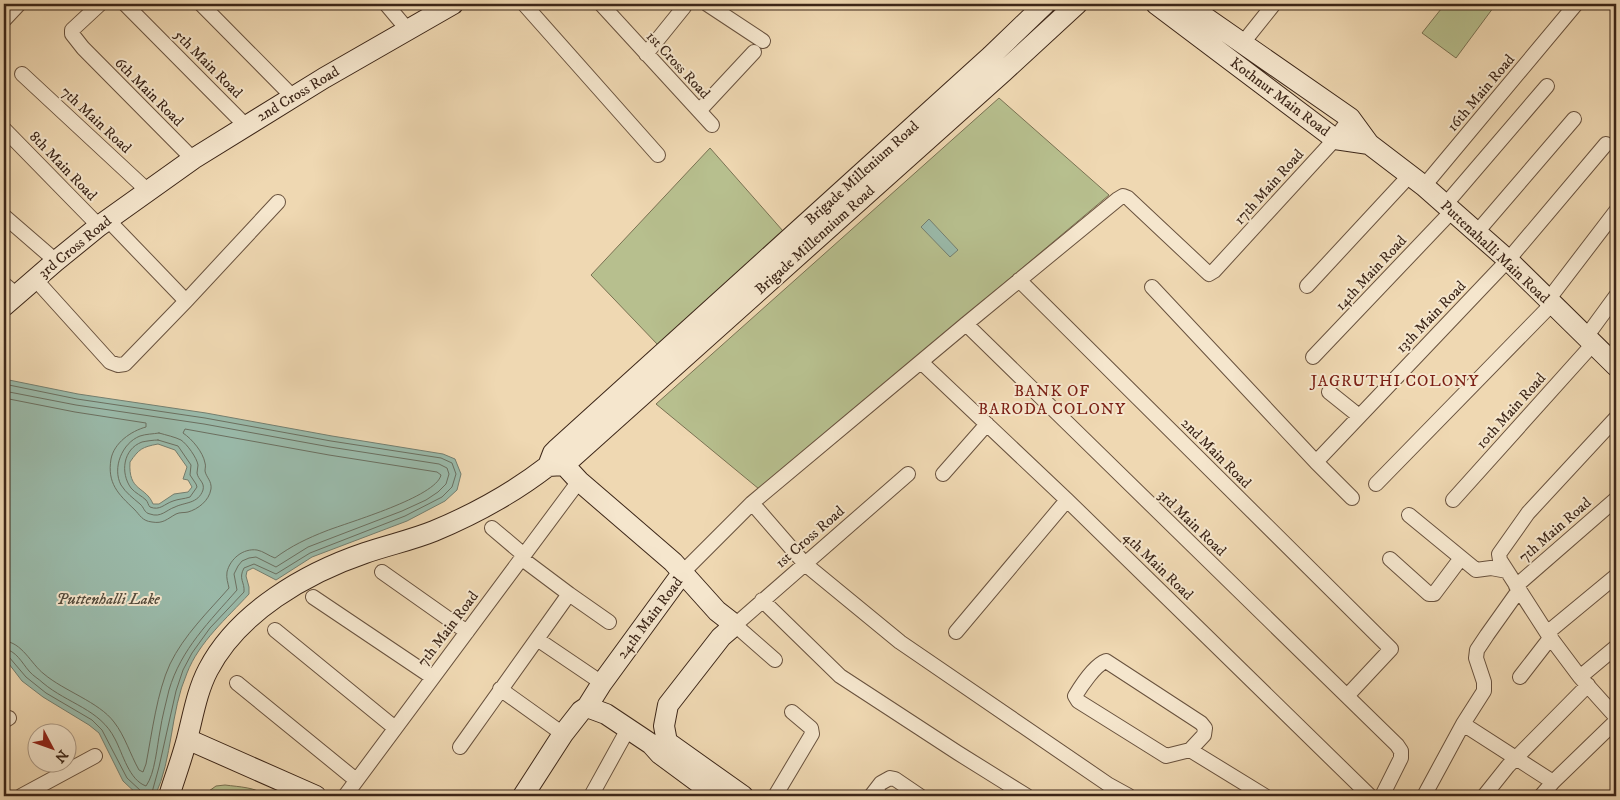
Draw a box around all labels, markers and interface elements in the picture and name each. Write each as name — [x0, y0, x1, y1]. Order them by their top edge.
street label: 5th Main Road — [170, 26, 247, 103]
street label: 1st Cross Road — [642, 27, 714, 103]
street label: 16th Main Road — [1443, 50, 1519, 136]
street label: Kothnur Main Road — [1226, 53, 1334, 141]
street label: 6th Main Road — [111, 54, 188, 131]
street label: 2nd Cross Road — [253, 62, 343, 126]
street label: 7th Main Road — [57, 82, 136, 158]
street label: Brigade Millenium Road — [801, 117, 923, 229]
street label: 8th Main Road — [25, 127, 101, 205]
street label: 17th Main Road — [1230, 145, 1308, 229]
street label: Brigade Millennium Road — [751, 181, 879, 299]
street label: Puttenahalli Main Road — [1436, 196, 1554, 308]
street label: 3rd Cross Road — [34, 211, 116, 282]
street label: 14th Main Road — [1331, 231, 1411, 315]
street label: 13th Main Road — [1392, 277, 1471, 357]
street label: 10th Main Road — [1472, 369, 1550, 453]
district label: JAGRUTHI COLONY — [1309, 371, 1479, 391]
district label: BANK OF BARODA COLONY — [978, 381, 1126, 419]
street label: 2nd Main Road — [1177, 414, 1256, 493]
street label: 3rd Main Road — [1154, 486, 1231, 561]
street label: 7th Main Road — [1515, 493, 1596, 567]
street label: 1st Cross Road — [771, 501, 849, 572]
street label: 4th Main Road — [1119, 528, 1198, 605]
street label: 24th Main Road — [613, 573, 687, 663]
street label: 7th Main Road — [413, 587, 483, 671]
water label: Puttenhalli Lake — [56, 589, 160, 609]
north arrow — [28, 722, 78, 772]
text: N — [50, 746, 72, 766]

